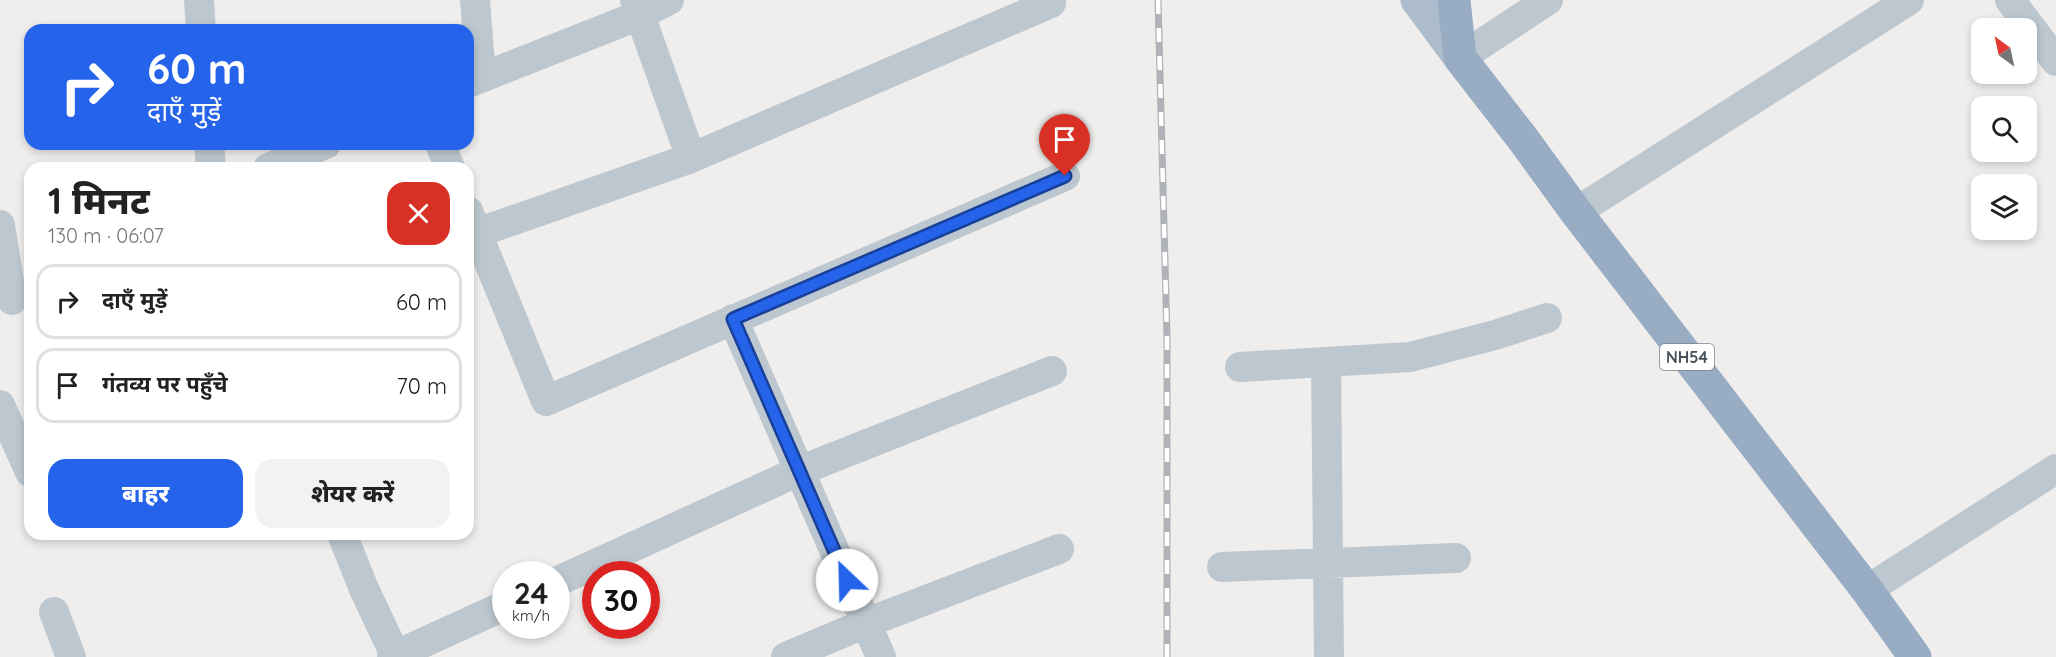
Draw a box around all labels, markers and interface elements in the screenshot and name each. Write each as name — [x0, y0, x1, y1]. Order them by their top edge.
north arrow — [1971, 18, 2037, 84]
map controls — [1971, 18, 2037, 240]
text: 60 m — [147, 42, 247, 95]
icon: right — [48, 48, 126, 126]
text: दाएँ मुड़ें — [147, 94, 221, 128]
button: search — [1971, 96, 2037, 162]
pin — [1039, 114, 1090, 176]
icon: arrive — [1048, 123, 1081, 156]
button: layers — [1971, 174, 2037, 240]
text: 1 मिनट — [48, 178, 150, 223]
button: close — [387, 182, 450, 245]
text: 130 m · 06:07 — [48, 223, 164, 248]
icon: right — [51, 285, 84, 318]
text: दाएँ मुड़ें — [102, 286, 167, 314]
text: 60 m — [396, 288, 447, 316]
road number: NH54 — [1660, 344, 1714, 370]
icon: arrive — [51, 369, 84, 402]
text: गंतव्य पर पहुँचे — [102, 370, 227, 398]
text: 70 m — [397, 372, 447, 400]
button: बाहर — [48, 459, 243, 528]
button: शेयर करें — [255, 459, 450, 528]
position arrow — [815, 548, 879, 612]
speed limit sign: 30 — [582, 561, 660, 639]
text: 24 — [514, 574, 548, 612]
text: km/h — [512, 606, 550, 625]

